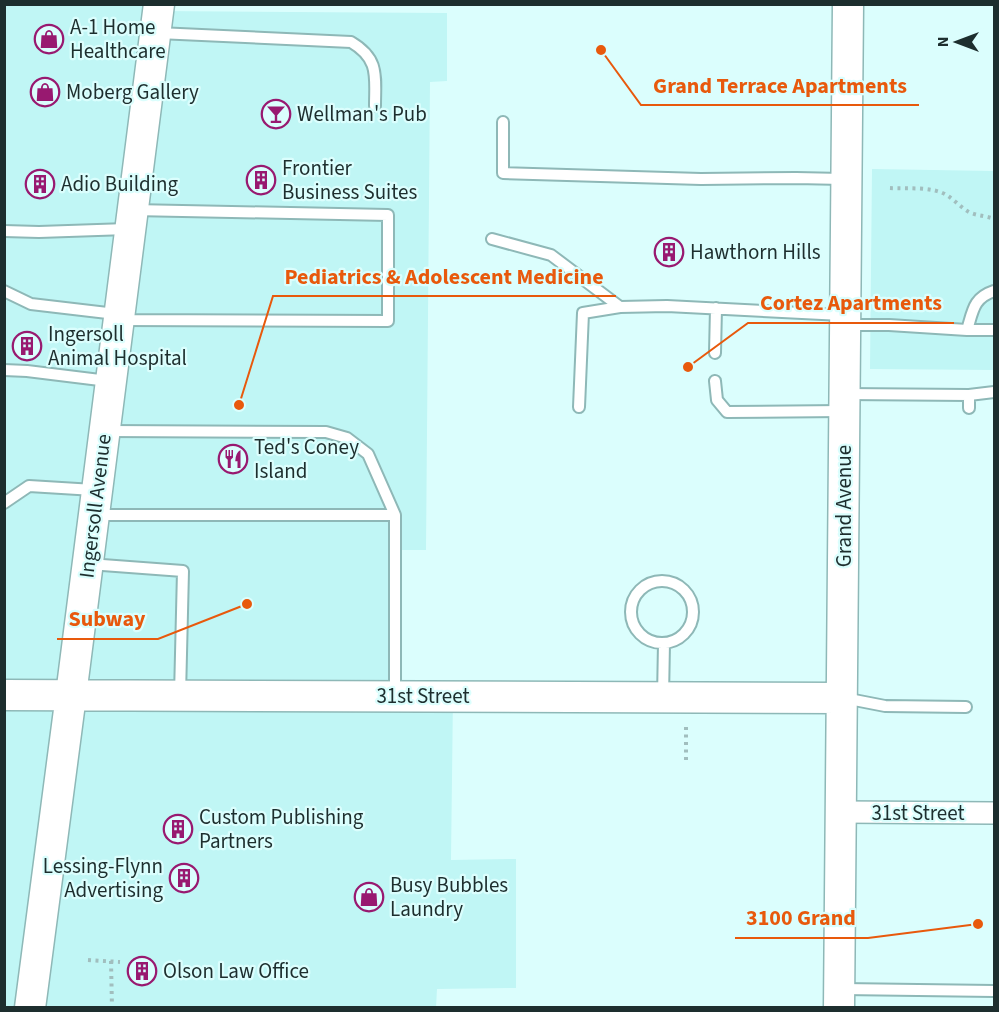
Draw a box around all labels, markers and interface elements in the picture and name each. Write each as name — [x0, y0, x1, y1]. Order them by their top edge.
place label: A-1 Home Healthcare — [70, 12, 166, 66]
north arrow — [927, 12, 987, 72]
shop icon: A-1 Home Healthcare — [33, 23, 65, 55]
text: N — [932, 37, 954, 47]
callout: Grand Terrace Apartments — [641, 65, 919, 105]
text: Grand Terrace Apartments — [653, 70, 907, 102]
shop icon: Moberg Gallery — [29, 76, 61, 108]
place label: Moberg Gallery — [66, 77, 199, 107]
bar icon: Wellman's Pub — [260, 98, 292, 130]
place label: Wellman's Pub — [297, 99, 427, 129]
place label: Frontier Business Suites — [282, 153, 417, 207]
building icon: Frontier Business Suites — [245, 164, 277, 196]
building icon: Adio Building — [24, 168, 56, 200]
place label: Adio Building — [61, 169, 178, 199]
building icon: Hawthorn Hills — [653, 236, 685, 268]
place label: Hawthorn Hills — [690, 237, 821, 267]
callout: Pediatrics & Adolescent Medicine — [273, 256, 616, 296]
text: Pediatrics & Adolescent Medicine — [284, 261, 604, 293]
callout: Cortez Apartments — [748, 283, 954, 323]
text: Cortez Apartments — [760, 287, 942, 319]
place label: Ingersoll Animal Hospital — [48, 319, 187, 373]
building icon: Ingersoll Animal Hospital — [11, 330, 43, 362]
street label: Ingersoll Avenue — [71, 432, 119, 580]
place label: Ted's Coney Island — [254, 432, 359, 486]
restaurant icon: Ted's Coney Island — [217, 443, 249, 475]
street label: Grand Avenue — [829, 445, 859, 567]
callout: Subway — [57, 599, 158, 639]
text: Subway — [68, 603, 146, 635]
street label: 31st Street — [376, 681, 470, 711]
street label: 31st Street — [871, 798, 965, 828]
place label: Custom Publishing Partners — [199, 802, 364, 856]
building icon: Custom Publishing Partners — [162, 813, 194, 845]
place label: Lessing-Flynn Advertising — [43, 851, 163, 905]
building icon: Lessing-Flynn Advertising — [168, 862, 200, 894]
place label: Busy Bubbles Laundry — [390, 870, 508, 924]
shop icon: Busy Bubbles Laundry — [353, 881, 385, 913]
callout: 3100 Grand — [735, 898, 868, 938]
text: 3100 Grand — [746, 902, 856, 934]
building icon: Olson Law Office — [126, 955, 158, 987]
place label: Olson Law Office — [163, 956, 309, 986]

